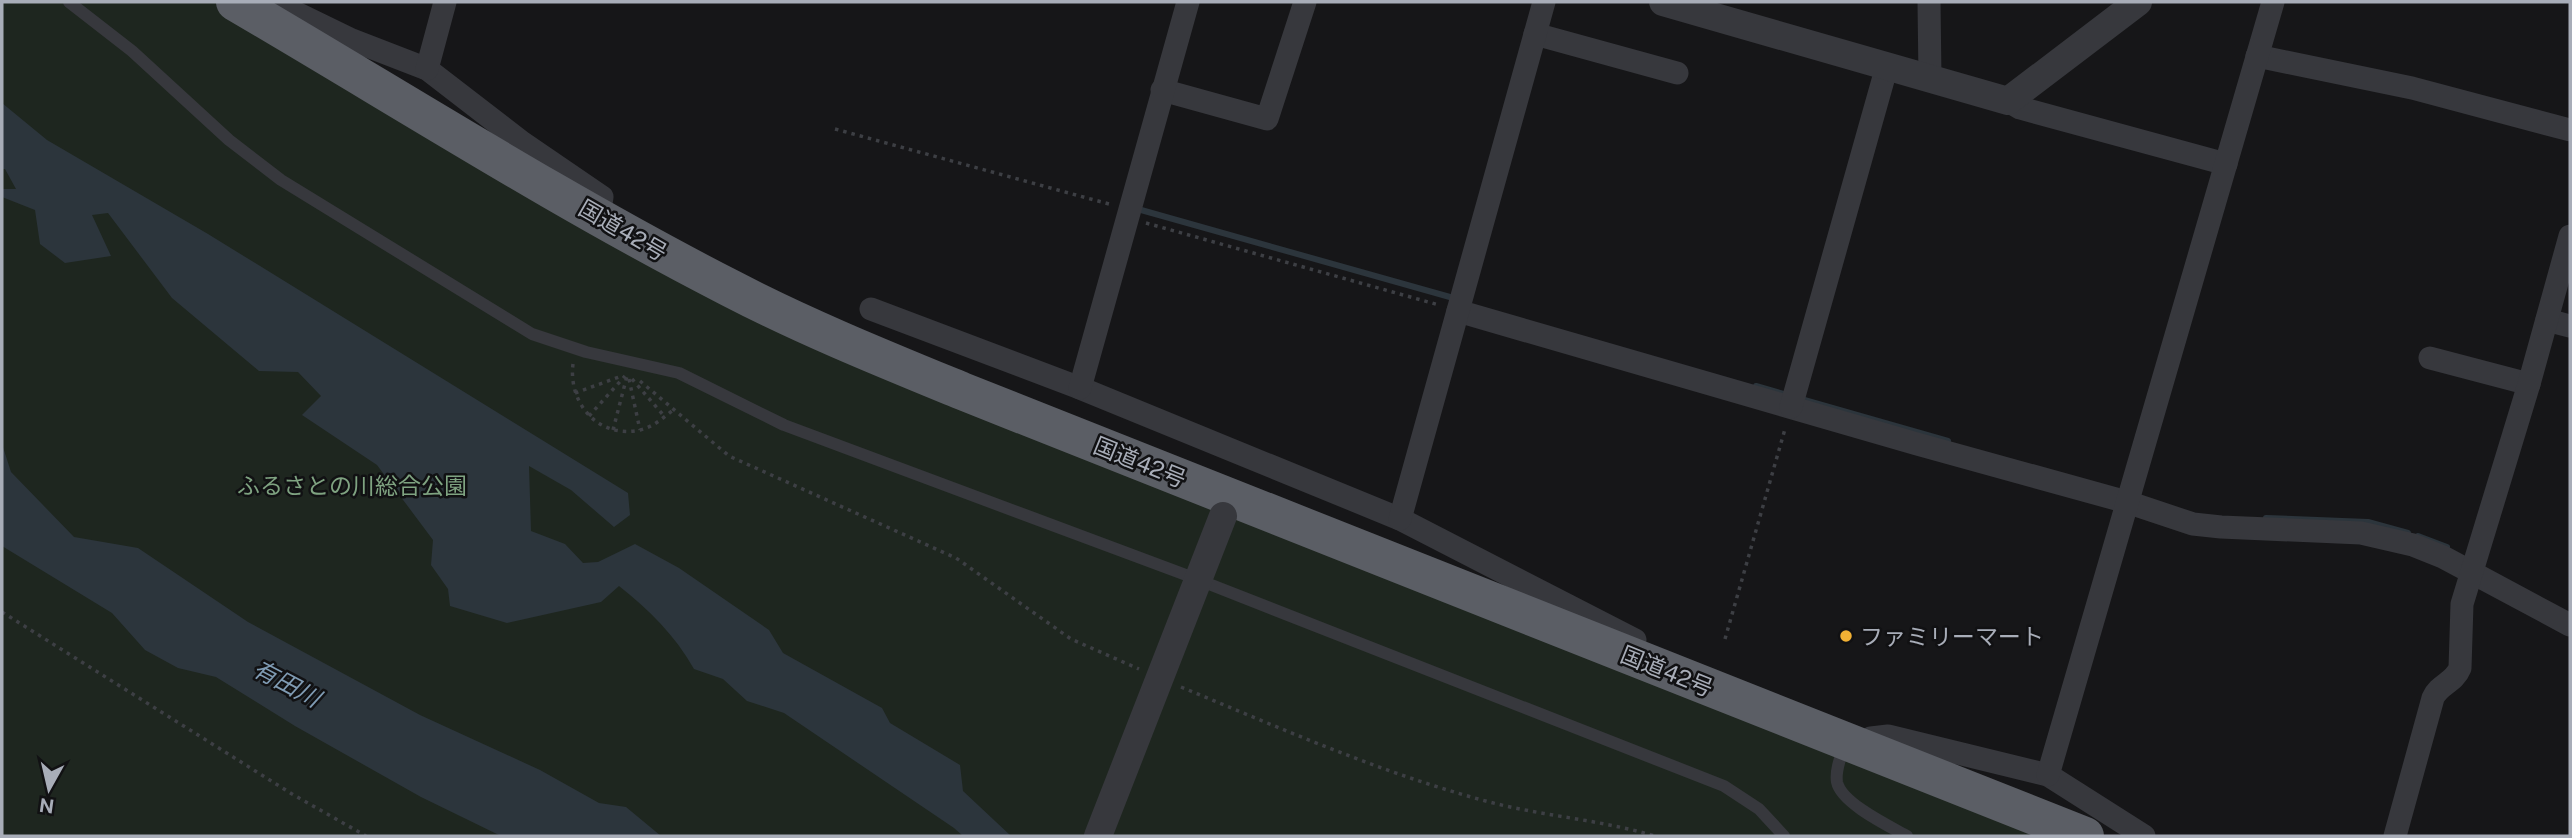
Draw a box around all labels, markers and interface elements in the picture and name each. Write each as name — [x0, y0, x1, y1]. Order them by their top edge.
street label: 国道42号 — [574, 194, 672, 266]
street label: 国道42号 — [1090, 431, 1190, 493]
park label: ふるさとの川総合公園 — [237, 472, 467, 499]
place label: ファミリーマート — [1860, 623, 2044, 650]
marker: ファミリーマート — [1838, 628, 1854, 644]
street label: 国道42号 — [1617, 640, 1717, 702]
water label: 有田川 — [249, 654, 328, 714]
north arrow — [14, 754, 84, 824]
text: N — [38, 794, 56, 818]

